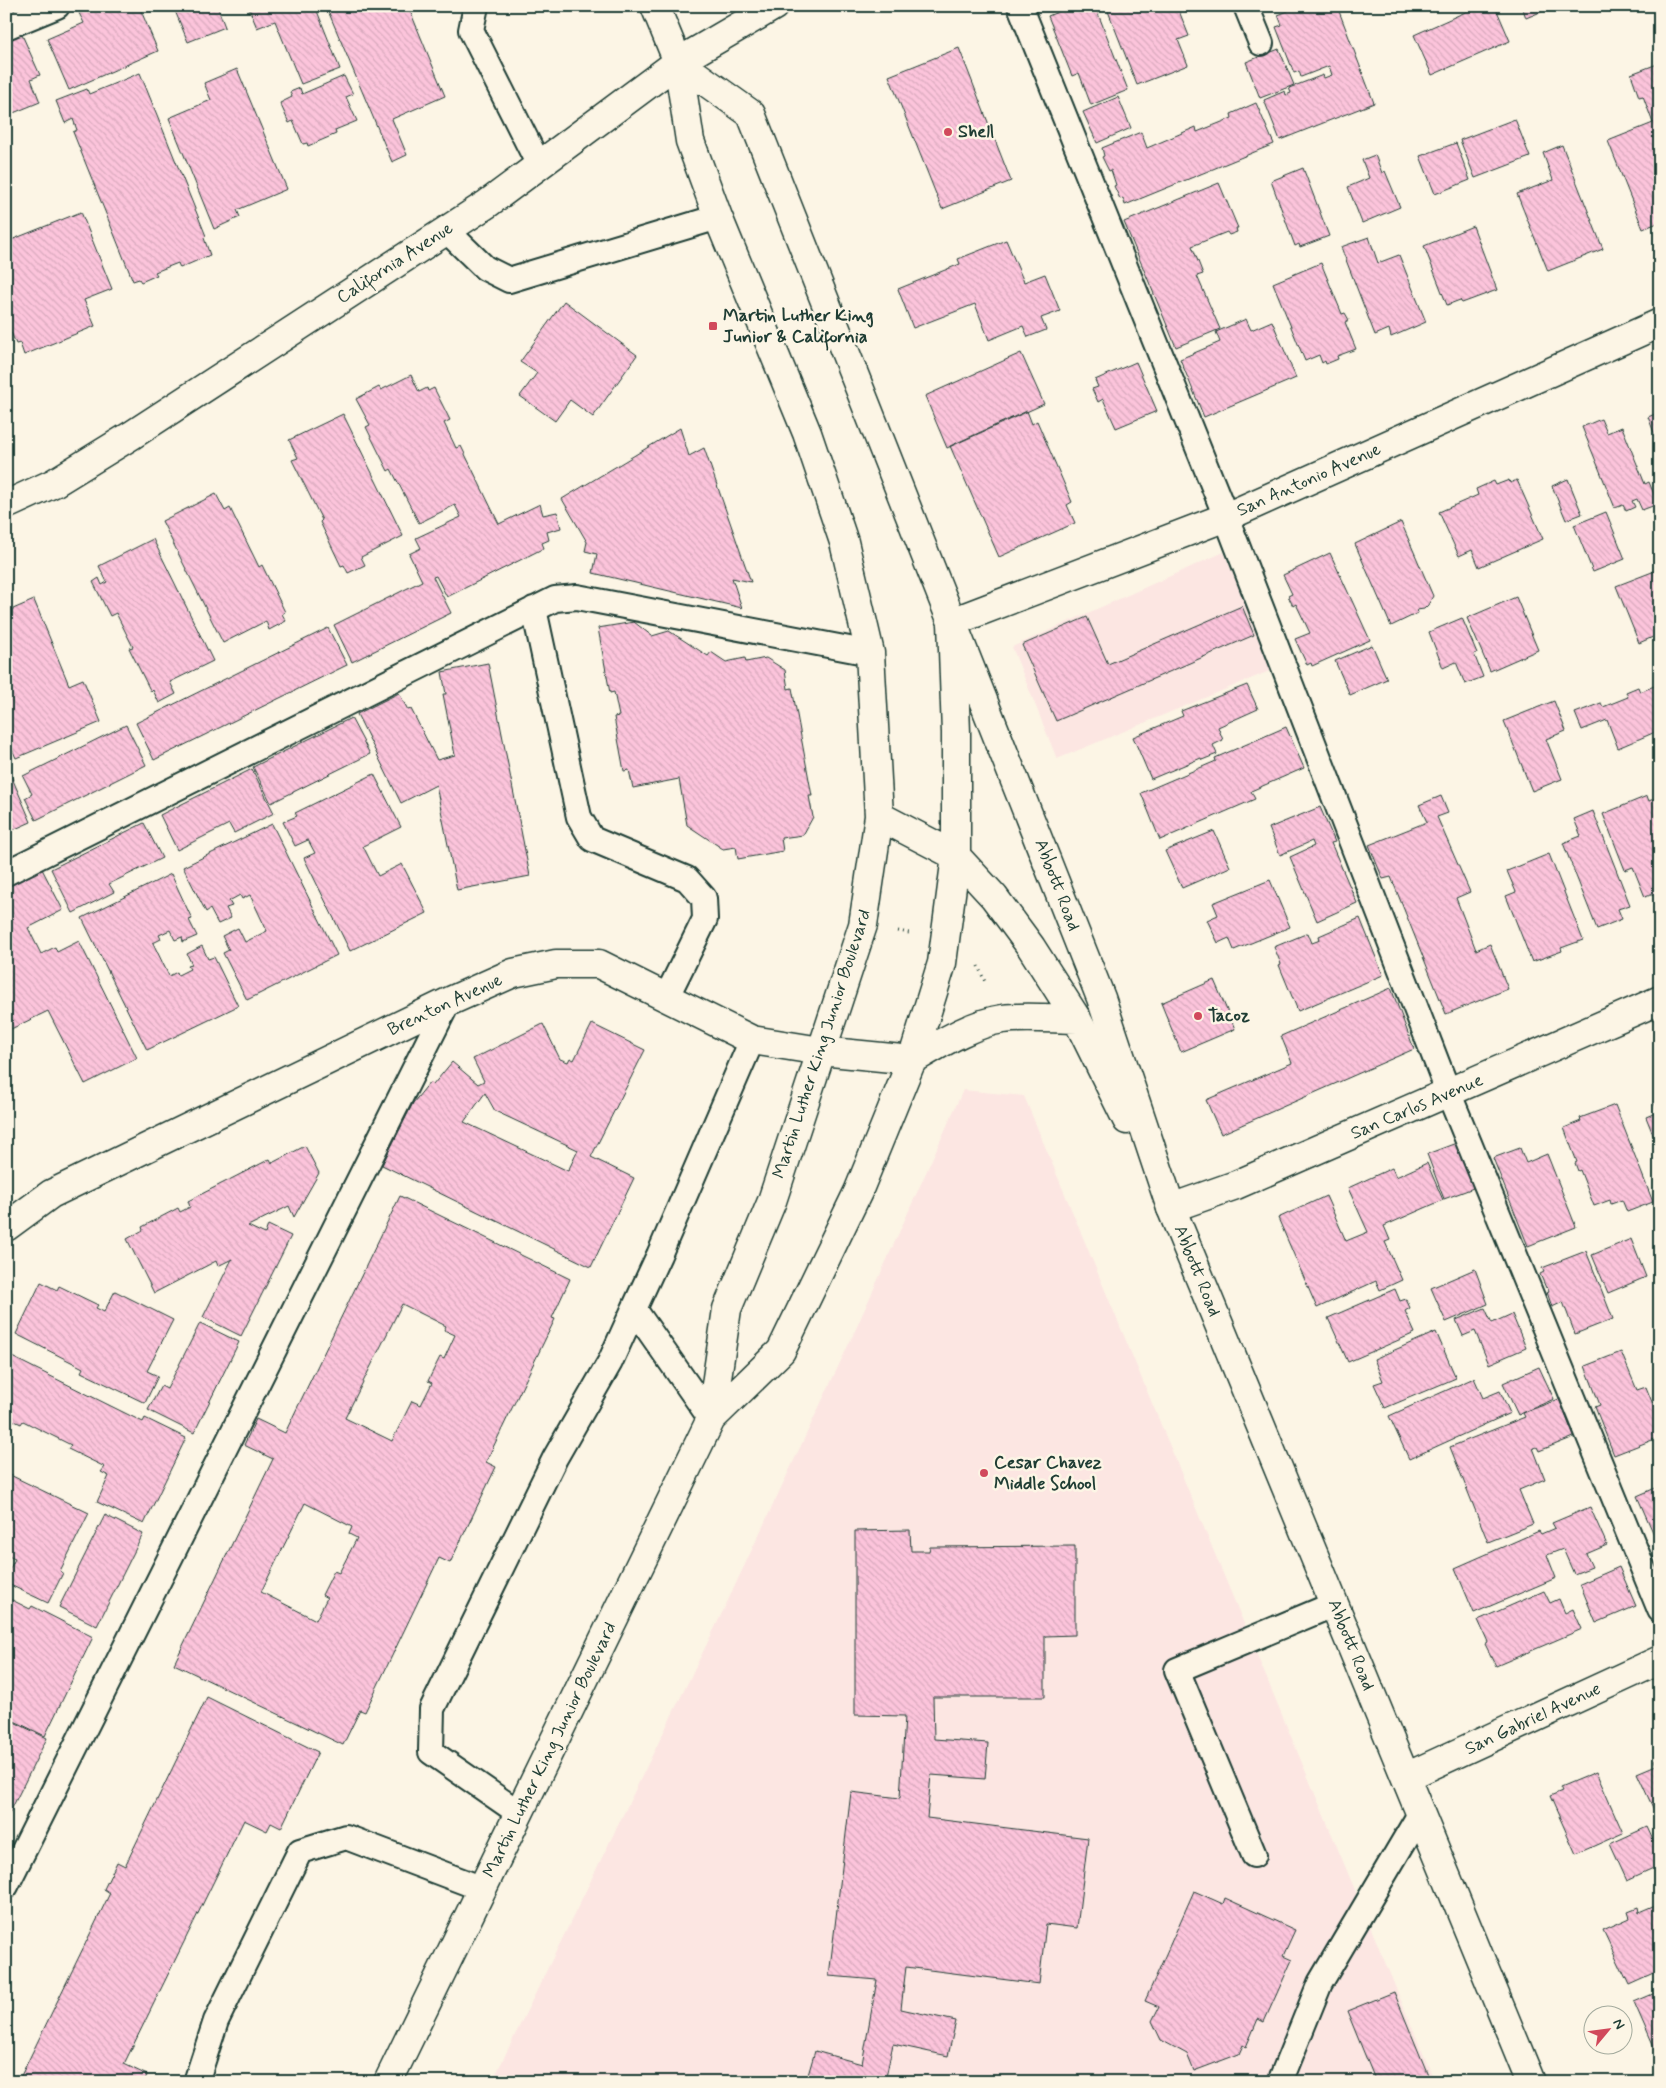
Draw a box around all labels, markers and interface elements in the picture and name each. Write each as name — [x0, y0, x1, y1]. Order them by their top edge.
place label: Shell — [958, 120, 994, 144]
marker: Shell — [942, 126, 954, 138]
street label: California Avenue — [332, 216, 459, 311]
place label: Martin Luther King Junior & California — [723, 304, 874, 351]
marker: Martin Luther King Junior & California — [707, 320, 719, 332]
street label: San Antonio Avenue — [1233, 437, 1385, 523]
street label: Abbott Road — [1028, 836, 1086, 934]
street label: Martin Luther King Junior Boulevard — [767, 906, 877, 1182]
street label: Brenton Avenue — [384, 968, 506, 1042]
place label: Tacoz — [1208, 1004, 1250, 1028]
marker: Tacoz — [1192, 1010, 1204, 1022]
street label: San Carlos Avenue — [1347, 1068, 1487, 1146]
street label: Abbott Road — [1168, 1222, 1226, 1320]
place label: Cesar Chavez Middle School — [994, 1451, 1102, 1496]
marker: Cesar Chavez Middle School — [978, 1467, 990, 1479]
street label: Abbott Road — [1322, 1596, 1380, 1694]
street label: Martin Luther King Junior Boulevard — [477, 1618, 623, 1882]
street label: San Gabriel Avenue — [1461, 1677, 1605, 1761]
north arrow — [1584, 2006, 1634, 2056]
text: N — [1608, 2016, 1629, 2033]

